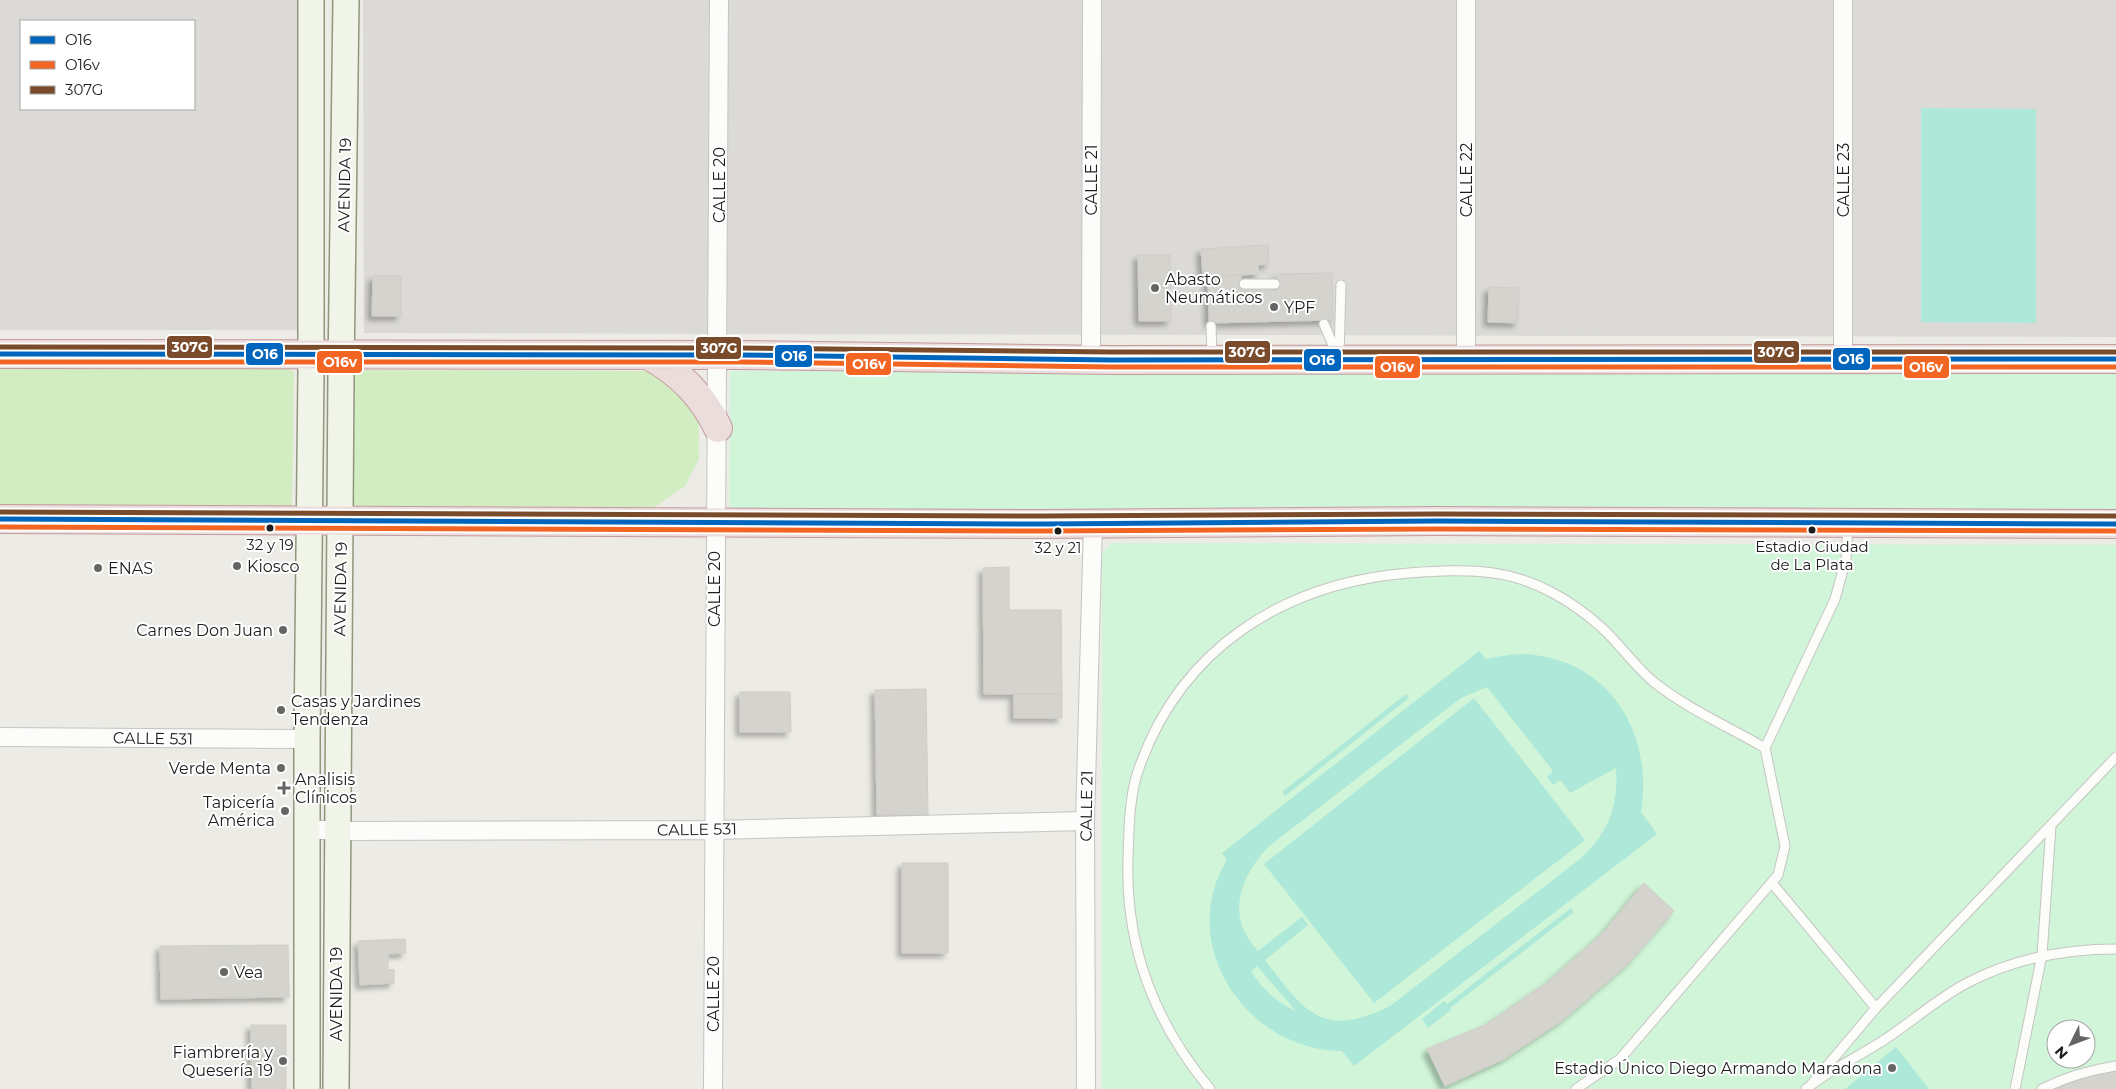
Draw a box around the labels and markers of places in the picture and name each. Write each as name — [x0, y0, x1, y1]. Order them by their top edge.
place label: Abasto Neumáticos — [1165, 270, 1263, 307]
marker: Abasto Neumáticos — [1149, 282, 1161, 294]
place label: YPF — [1284, 298, 1315, 317]
marker: YPF — [1268, 301, 1280, 313]
marker: 32 y 19 — [265, 523, 275, 533]
marker: Estadio Ciudad de La Plata — [1807, 525, 1817, 535]
marker: 32 y 21 — [1053, 526, 1063, 536]
place label: 32 y 19 — [246, 535, 294, 554]
place label: Estadio Ciudad de La Plata — [1755, 537, 1869, 574]
place label: 32 y 21 — [1035, 538, 1081, 557]
place label: Kiosco — [247, 557, 299, 576]
place label: ENAS — [108, 559, 153, 578]
marker: Kiosco — [231, 560, 243, 572]
marker: ENAS — [92, 562, 104, 574]
place label: Carnes Don Juan — [136, 621, 273, 640]
marker: Carnes Don Juan — [277, 624, 289, 636]
place label: Casas y Jardines Tendenza — [291, 692, 421, 729]
marker: Casas y Jardines Tendenza — [275, 704, 287, 716]
place label: Verde Menta — [169, 759, 271, 778]
marker: Verde Menta — [275, 762, 287, 774]
place label: Analisis Clínicos — [295, 770, 357, 807]
marker: Analisis Clínicos — [277, 781, 291, 795]
place label: Tapicería América — [203, 793, 275, 830]
marker: Tapicería América — [279, 805, 291, 817]
place label: Vea — [234, 963, 263, 982]
marker: Vea — [218, 966, 230, 978]
place label: Fiambrería y Quesería 19 — [173, 1043, 273, 1080]
marker: Fiambrería y Quesería 19 — [277, 1055, 289, 1067]
place label: Estadio Único Diego Armando Maradona — [1554, 1059, 1882, 1078]
marker: Estadio Único Diego Armando Maradona — [1886, 1062, 1898, 1074]

